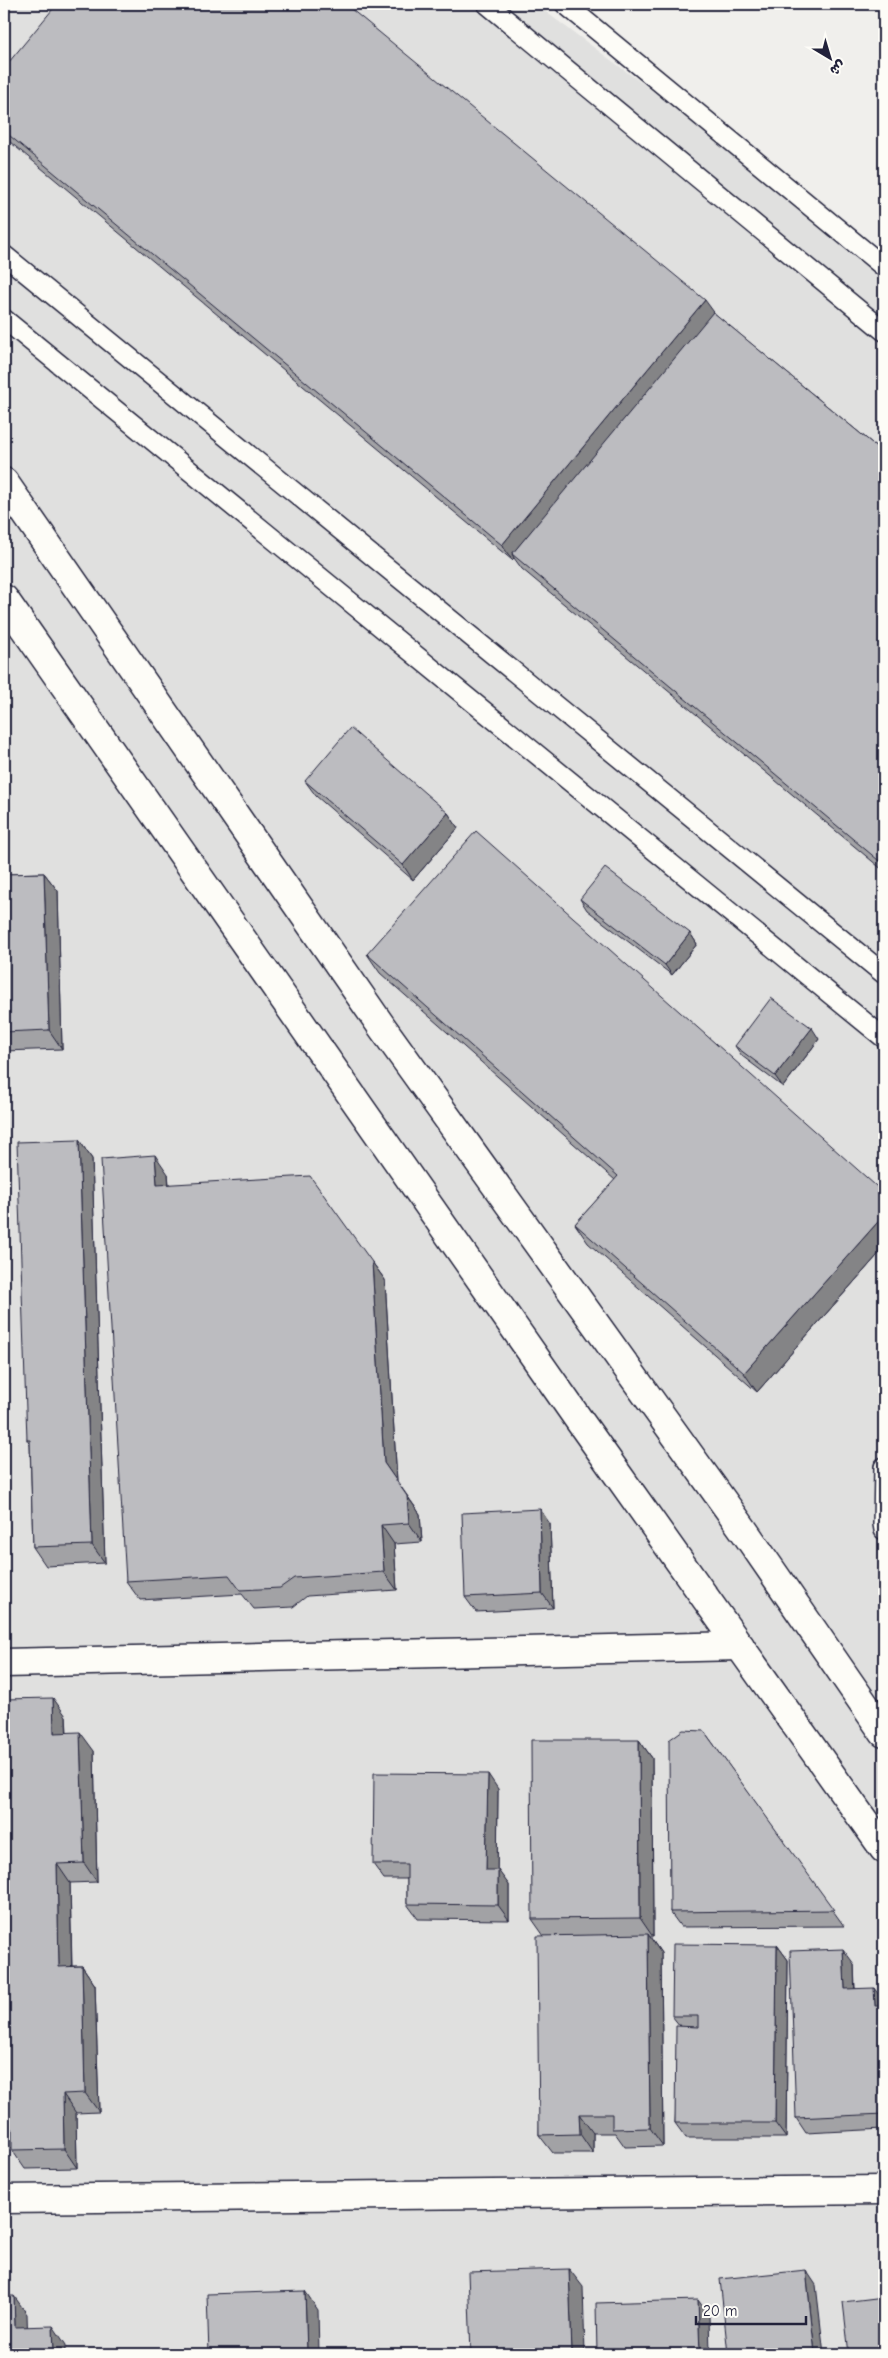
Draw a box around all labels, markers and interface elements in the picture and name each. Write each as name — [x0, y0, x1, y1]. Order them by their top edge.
north arrow — [806, 32, 856, 82]
text: ش — [826, 56, 849, 79]
scale bar — [696, 2293, 806, 2325]
text: 20 m — [703, 2302, 737, 2320]

